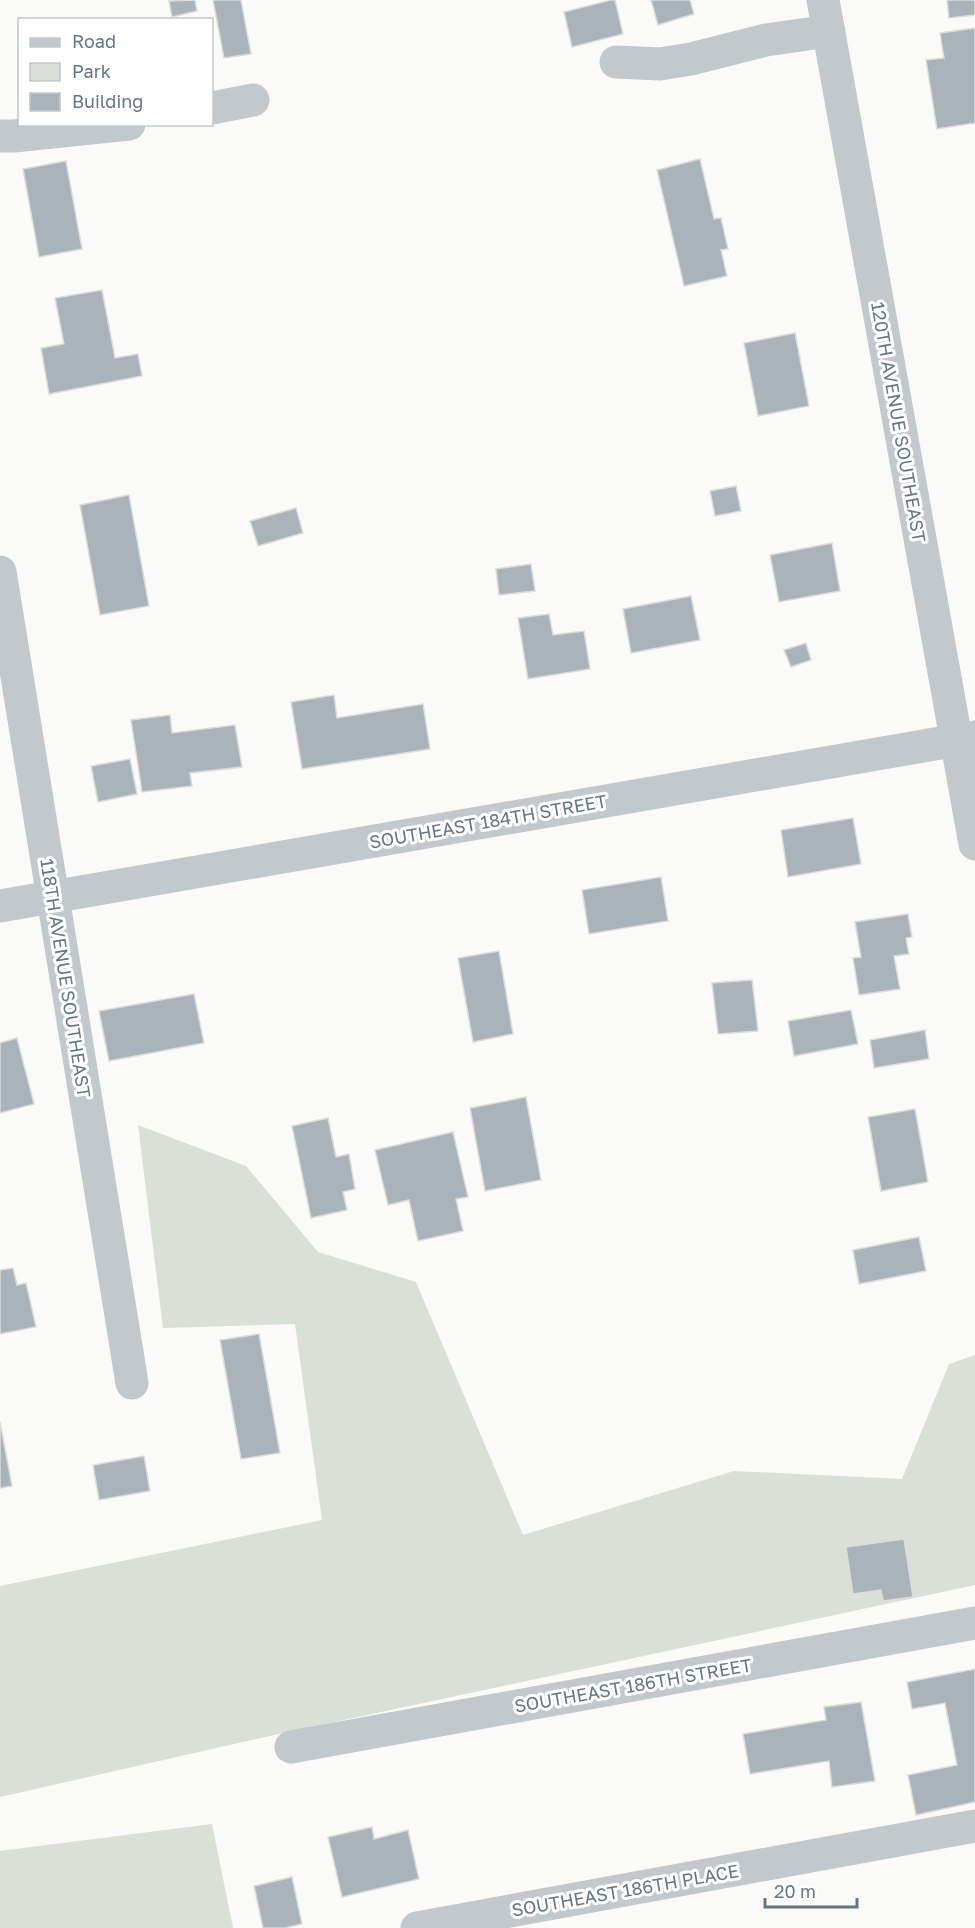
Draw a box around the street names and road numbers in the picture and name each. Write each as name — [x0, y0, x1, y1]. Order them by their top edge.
street label: 120TH AVENUE SOUTHEAST — [867, 300, 931, 544]
street label: SOUTHEAST 184TH STREET — [368, 789, 608, 853]
street label: 118TH AVENUE SOUTHEAST — [36, 857, 96, 1099]
street label: SOUTHEAST 186TH STREET — [513, 1653, 753, 1717]
street label: SOUTHEAST 186TH PLACE — [510, 1859, 740, 1921]

